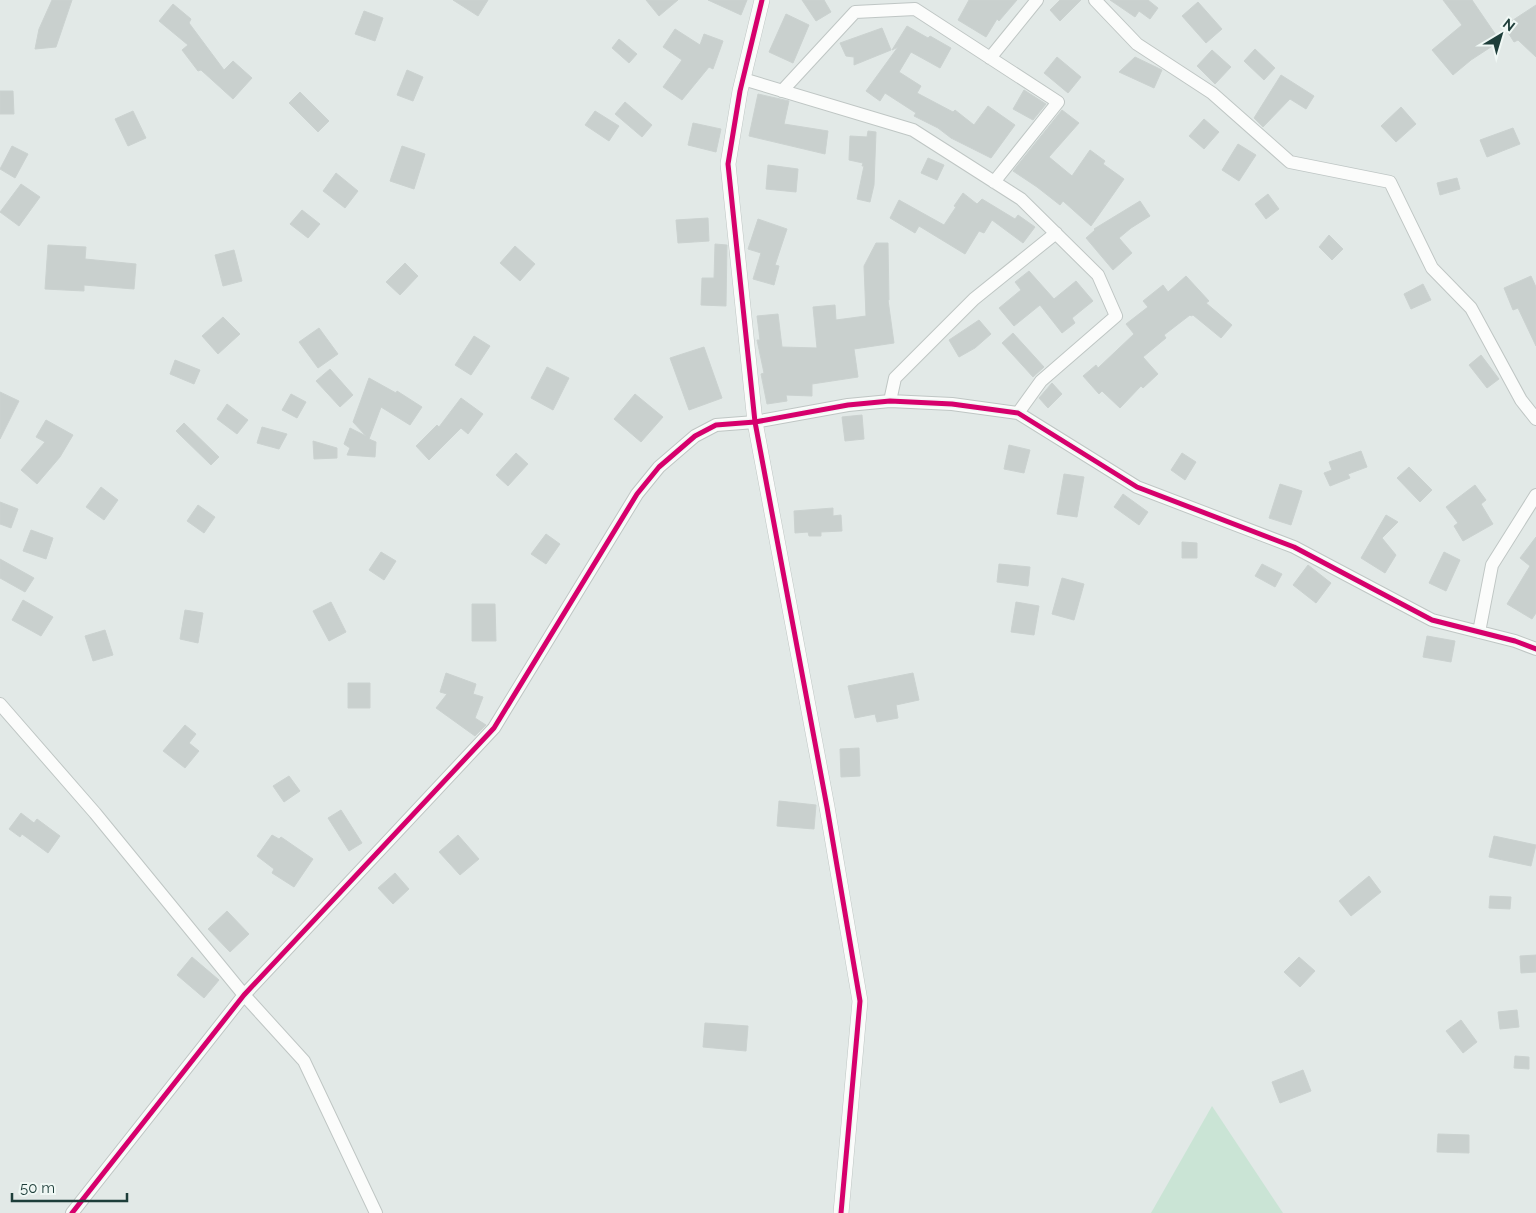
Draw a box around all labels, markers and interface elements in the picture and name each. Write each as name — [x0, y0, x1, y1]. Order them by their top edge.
north arrow — [1476, 10, 1526, 60]
text: N — [1500, 15, 1518, 34]
scale bar — [12, 1170, 128, 1202]
text: 50 m — [20, 1179, 55, 1197]

